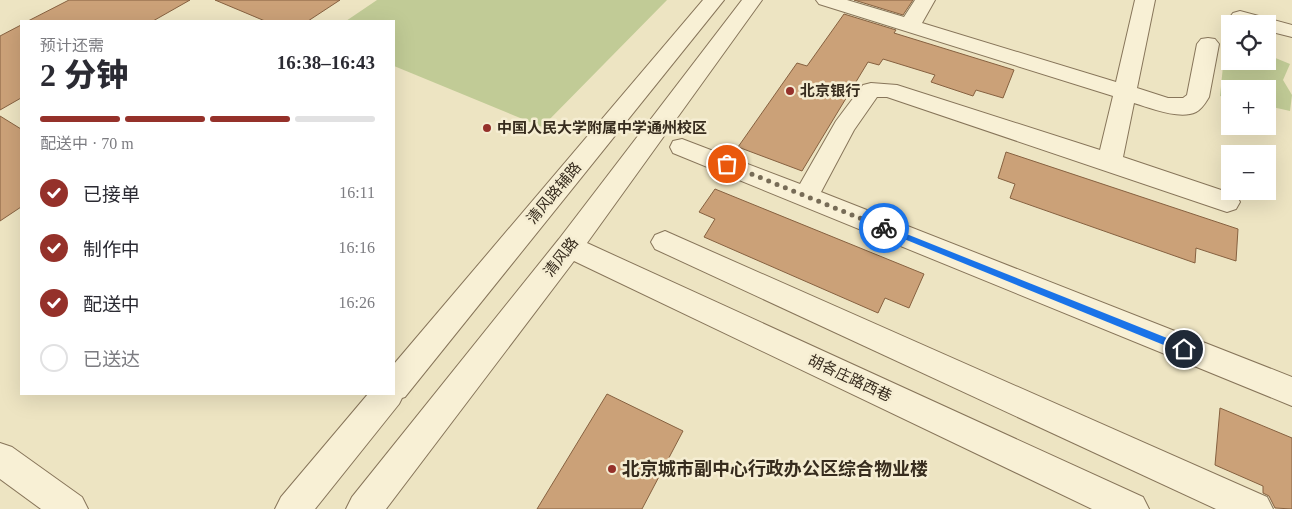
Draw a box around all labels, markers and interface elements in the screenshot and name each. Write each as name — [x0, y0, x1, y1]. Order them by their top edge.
map controls — [1221, 15, 1276, 200]
button: locate — [1221, 15, 1276, 70]
text: 预计还需 — [40, 37, 104, 54]
text: 16:38–16:43 — [277, 52, 375, 73]
text: 2 分钟 — [40, 57, 128, 93]
button: + — [1221, 80, 1276, 135]
place label: 北京银行 — [800, 83, 860, 99]
marker: 北京银行 — [784, 85, 796, 97]
place label: 中国人民大学附属中学通州校区 — [497, 119, 707, 136]
marker: 中国人民大学附属中学通州校区 — [481, 122, 493, 134]
text: 配送中 · 70 m — [40, 135, 134, 152]
pin — [706, 143, 748, 185]
button: − — [1221, 145, 1276, 200]
icon: bag — [713, 150, 741, 178]
street label: 清风路辅路 — [524, 159, 584, 227]
icon: check — [40, 179, 68, 207]
text: 已接单 — [83, 184, 140, 205]
text: 16:11 — [339, 184, 375, 201]
courier — [859, 203, 909, 253]
icon: bike — [870, 214, 898, 242]
icon: check — [40, 234, 68, 262]
street label: 清风路 — [541, 234, 581, 280]
text: 制作中 — [83, 239, 140, 260]
text: 16:16 — [339, 239, 375, 256]
icon: check — [40, 289, 68, 317]
text: 配送中 — [83, 294, 140, 315]
text: 16:26 — [339, 294, 375, 311]
pin — [1163, 328, 1205, 370]
icon: home — [1170, 335, 1198, 363]
text: 已送达 — [83, 349, 140, 370]
street label: 胡各庄路西巷 — [806, 352, 894, 404]
place label: 北京城市副中心行政办公区综合物业楼 — [622, 458, 928, 479]
marker: 北京城市副中心行政办公区综合物业楼 — [606, 463, 618, 475]

